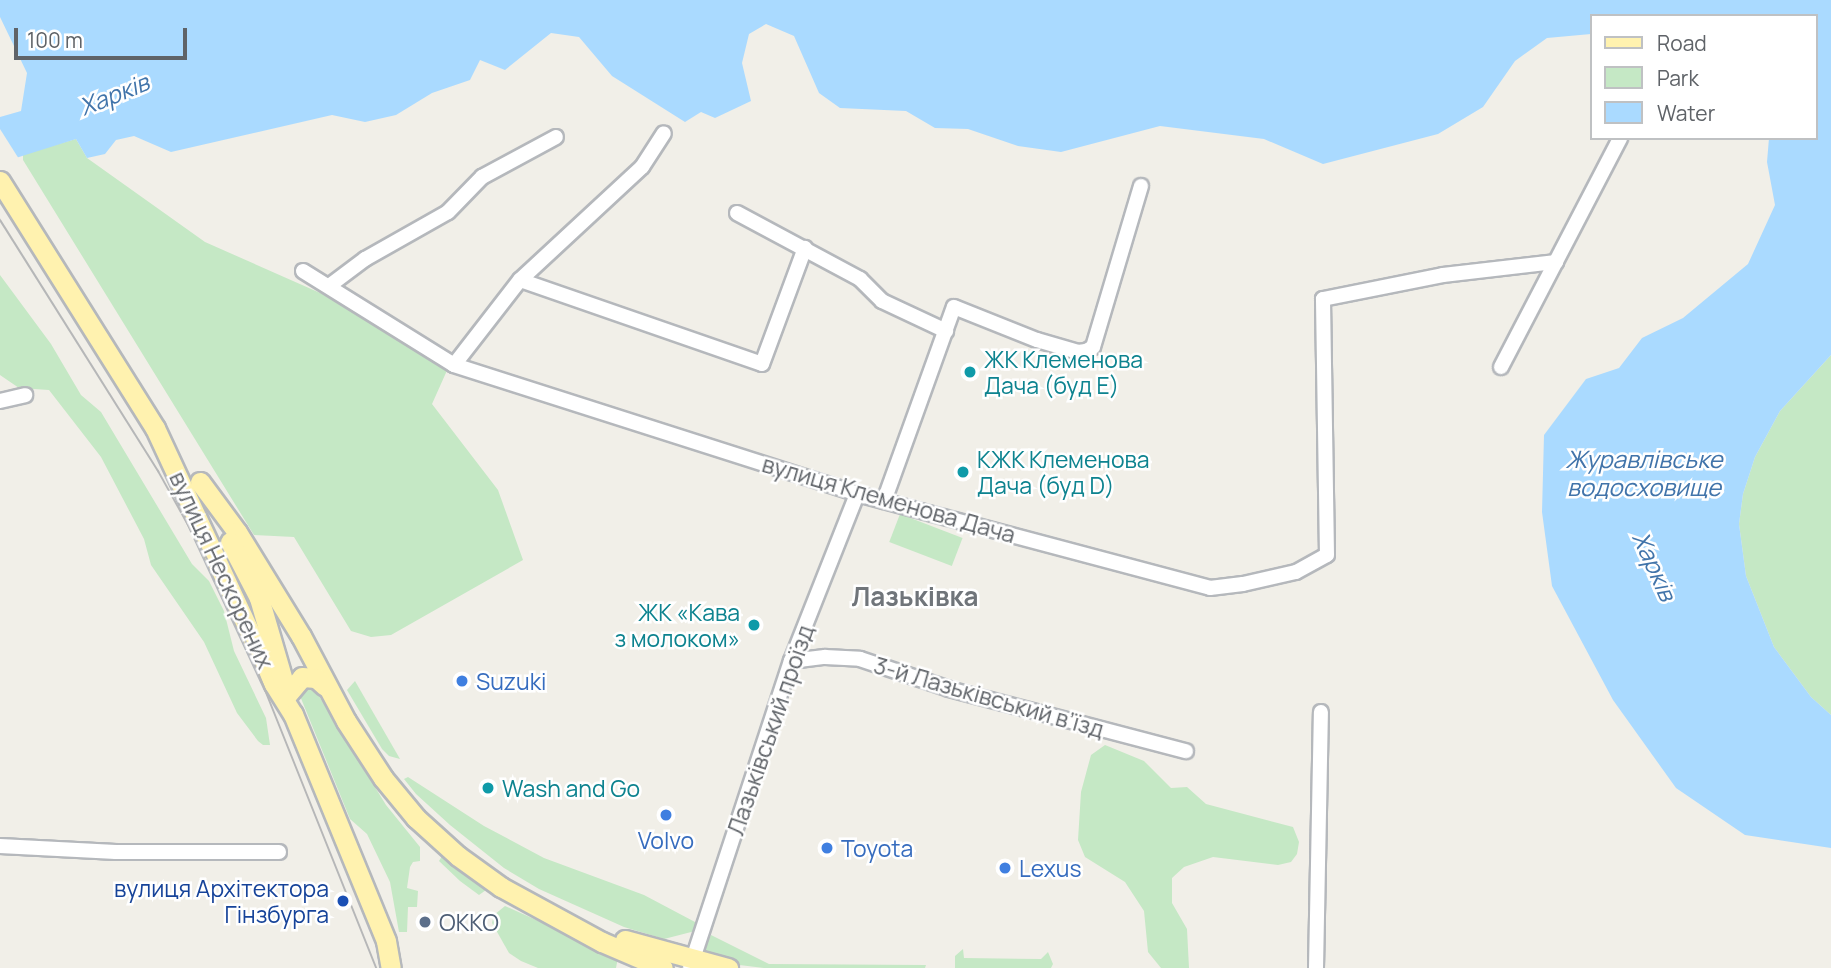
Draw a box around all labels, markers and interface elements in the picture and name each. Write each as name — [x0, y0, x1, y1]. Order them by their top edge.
scale bar — [18, 14, 191, 58]
legend — [1590, 14, 1817, 140]
text: 100 m — [27, 26, 83, 54]
text: Road — [1657, 29, 1707, 57]
text: Park — [1657, 64, 1699, 92]
water label: Харків — [75, 67, 153, 121]
text: Water — [1657, 99, 1715, 127]
place label: ЖК Клеменова Дача (буд Е) — [984, 345, 1143, 399]
marker: ЖК Клеменова Дача (буд Е) — [962, 364, 978, 380]
place label: КЖК Клеменова Дача (буд D) — [977, 445, 1150, 499]
water label: Журавлівське водосховище — [1565, 445, 1723, 501]
street label: вулиця Клеменова Дача — [759, 450, 1019, 548]
marker: КЖК Клеменова Дача (буд D) — [955, 464, 971, 480]
street label: вулиця Нескорених — [164, 467, 280, 673]
water label: Харків — [1627, 527, 1683, 605]
district label: Лазьківка — [852, 581, 978, 613]
place label: ЖК «Кава з молоком» — [614, 598, 740, 652]
marker: ЖК «Кава з молоком» — [746, 617, 762, 633]
street label: Лазьківський проїзд — [721, 621, 819, 839]
street label: 3-й Лазьківський в’їзд — [871, 651, 1107, 743]
place label: Suzuki — [476, 667, 546, 695]
marker: Suzuki — [454, 673, 470, 689]
place label: Wash and Go — [502, 774, 640, 802]
marker: Wash and Go — [480, 780, 496, 796]
marker: Volvo — [658, 807, 674, 823]
place label: Volvo — [638, 826, 694, 854]
place label: Toyota — [841, 834, 913, 862]
marker: Toyota — [819, 840, 835, 856]
place label: Lexus — [1019, 854, 1082, 882]
marker: Lexus — [997, 860, 1013, 876]
place label: вулиця Архітектора Гінзбурга — [114, 874, 329, 928]
marker: вулиця Архітектора Гінзбурга — [335, 893, 351, 909]
place label: ОККО — [439, 908, 499, 936]
marker: ОККО — [417, 914, 433, 930]

